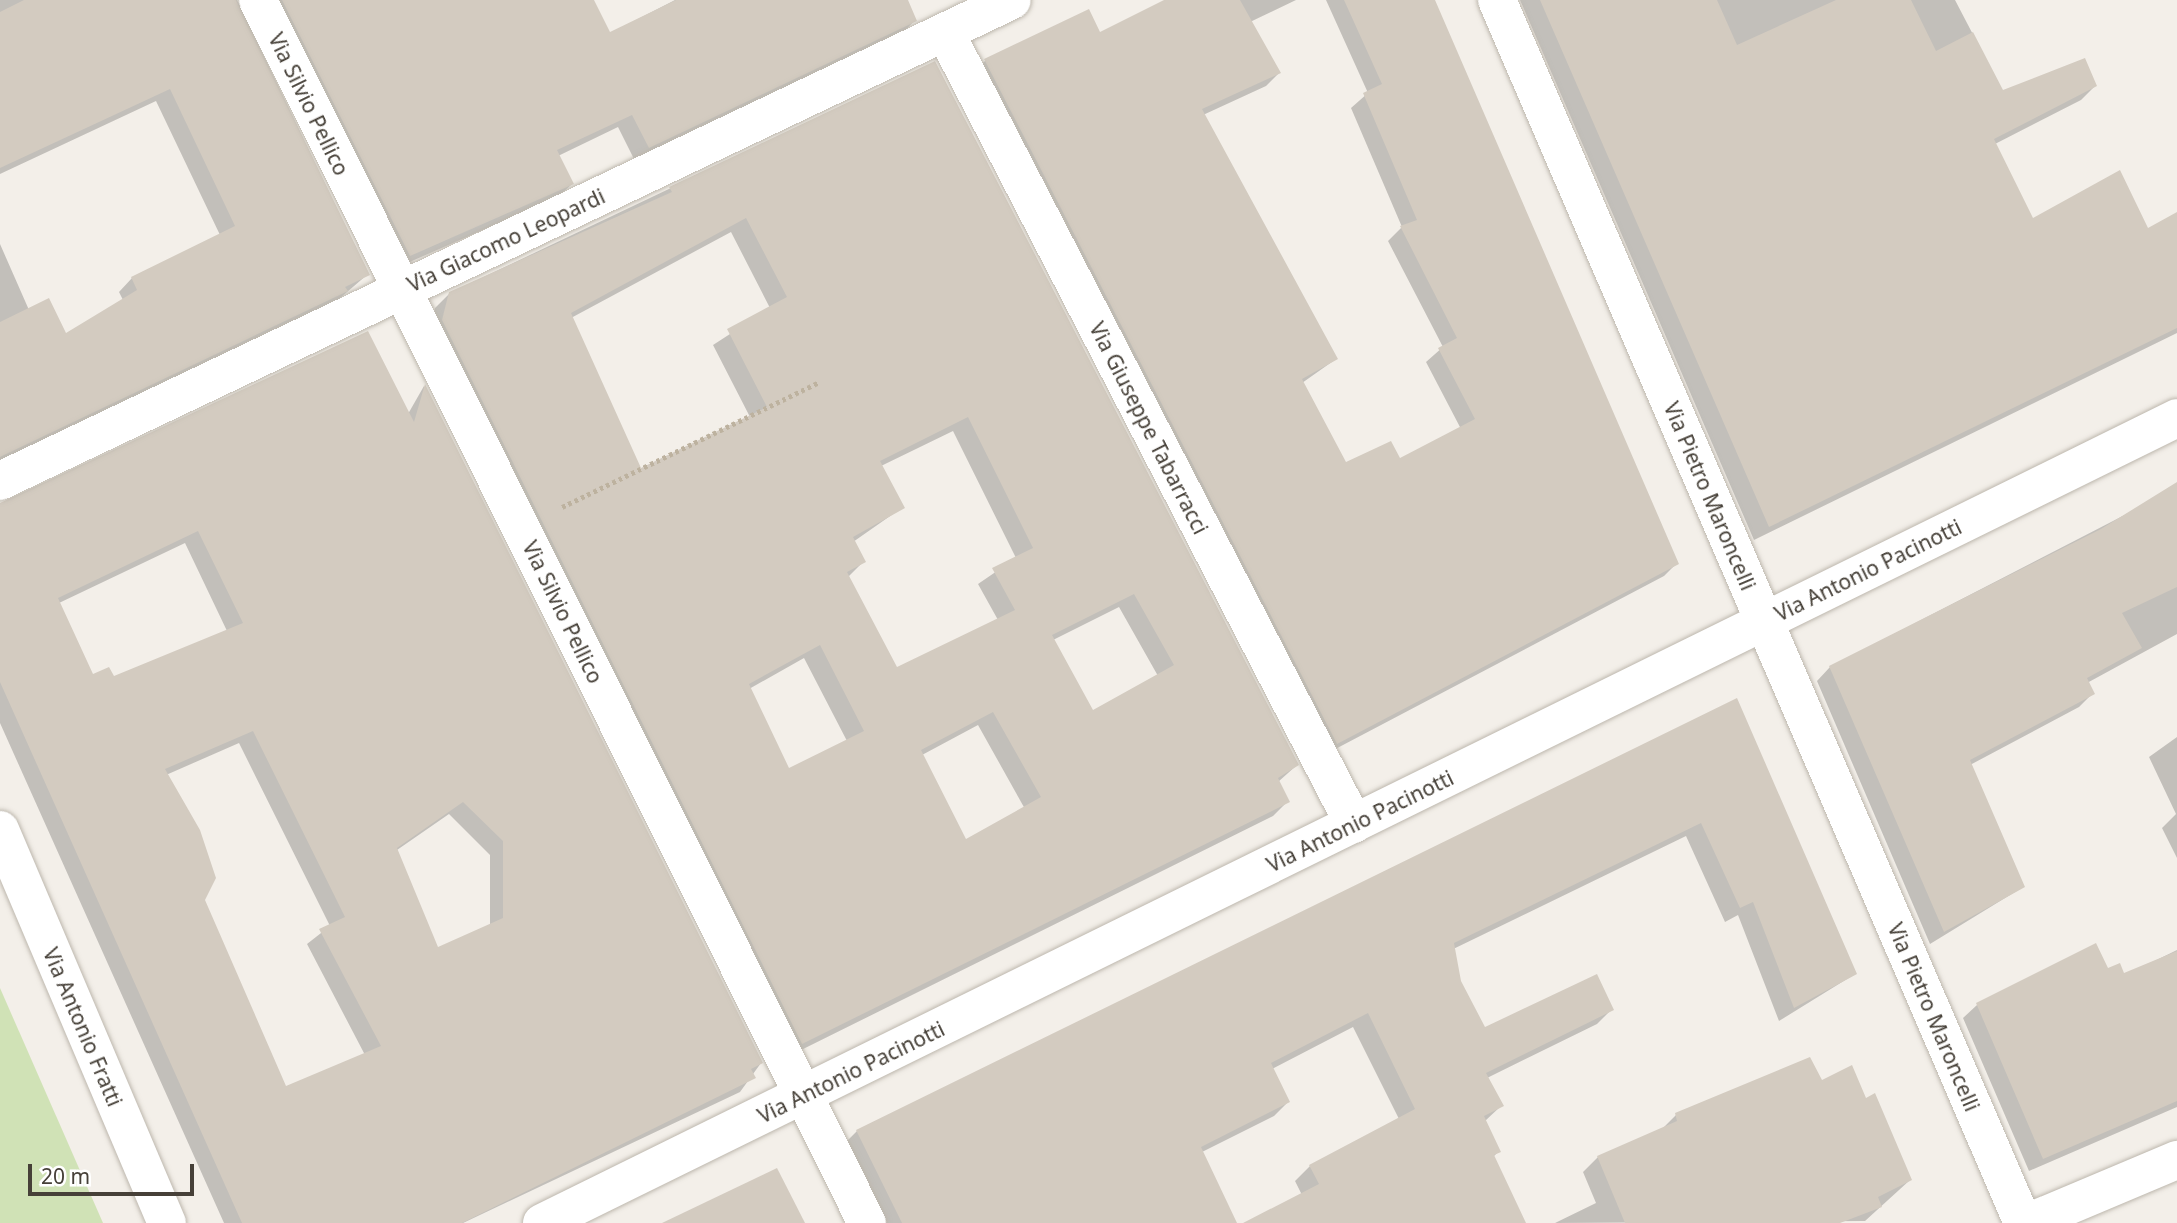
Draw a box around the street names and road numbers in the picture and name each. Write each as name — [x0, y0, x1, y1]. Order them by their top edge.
street label: Via Silvio Pellico — [264, 29, 354, 179]
street label: Via Giacomo Leopardi — [403, 183, 609, 297]
street label: Via Giuseppe Tabarracci — [1084, 318, 1214, 538]
street label: Via Pietro Maroncelli — [1659, 398, 1761, 594]
street label: Via Antonio Pacinotti — [1770, 514, 1966, 626]
street label: Via Silvio Pellico — [518, 537, 608, 687]
street label: Via Antonio Pacinotti — [1262, 765, 1458, 877]
street label: Via Pietro Maroncelli — [1883, 919, 1985, 1115]
street label: Via Antonio Fratti — [38, 944, 128, 1110]
street label: Via Antonio Pacinotti — [753, 1016, 949, 1128]

